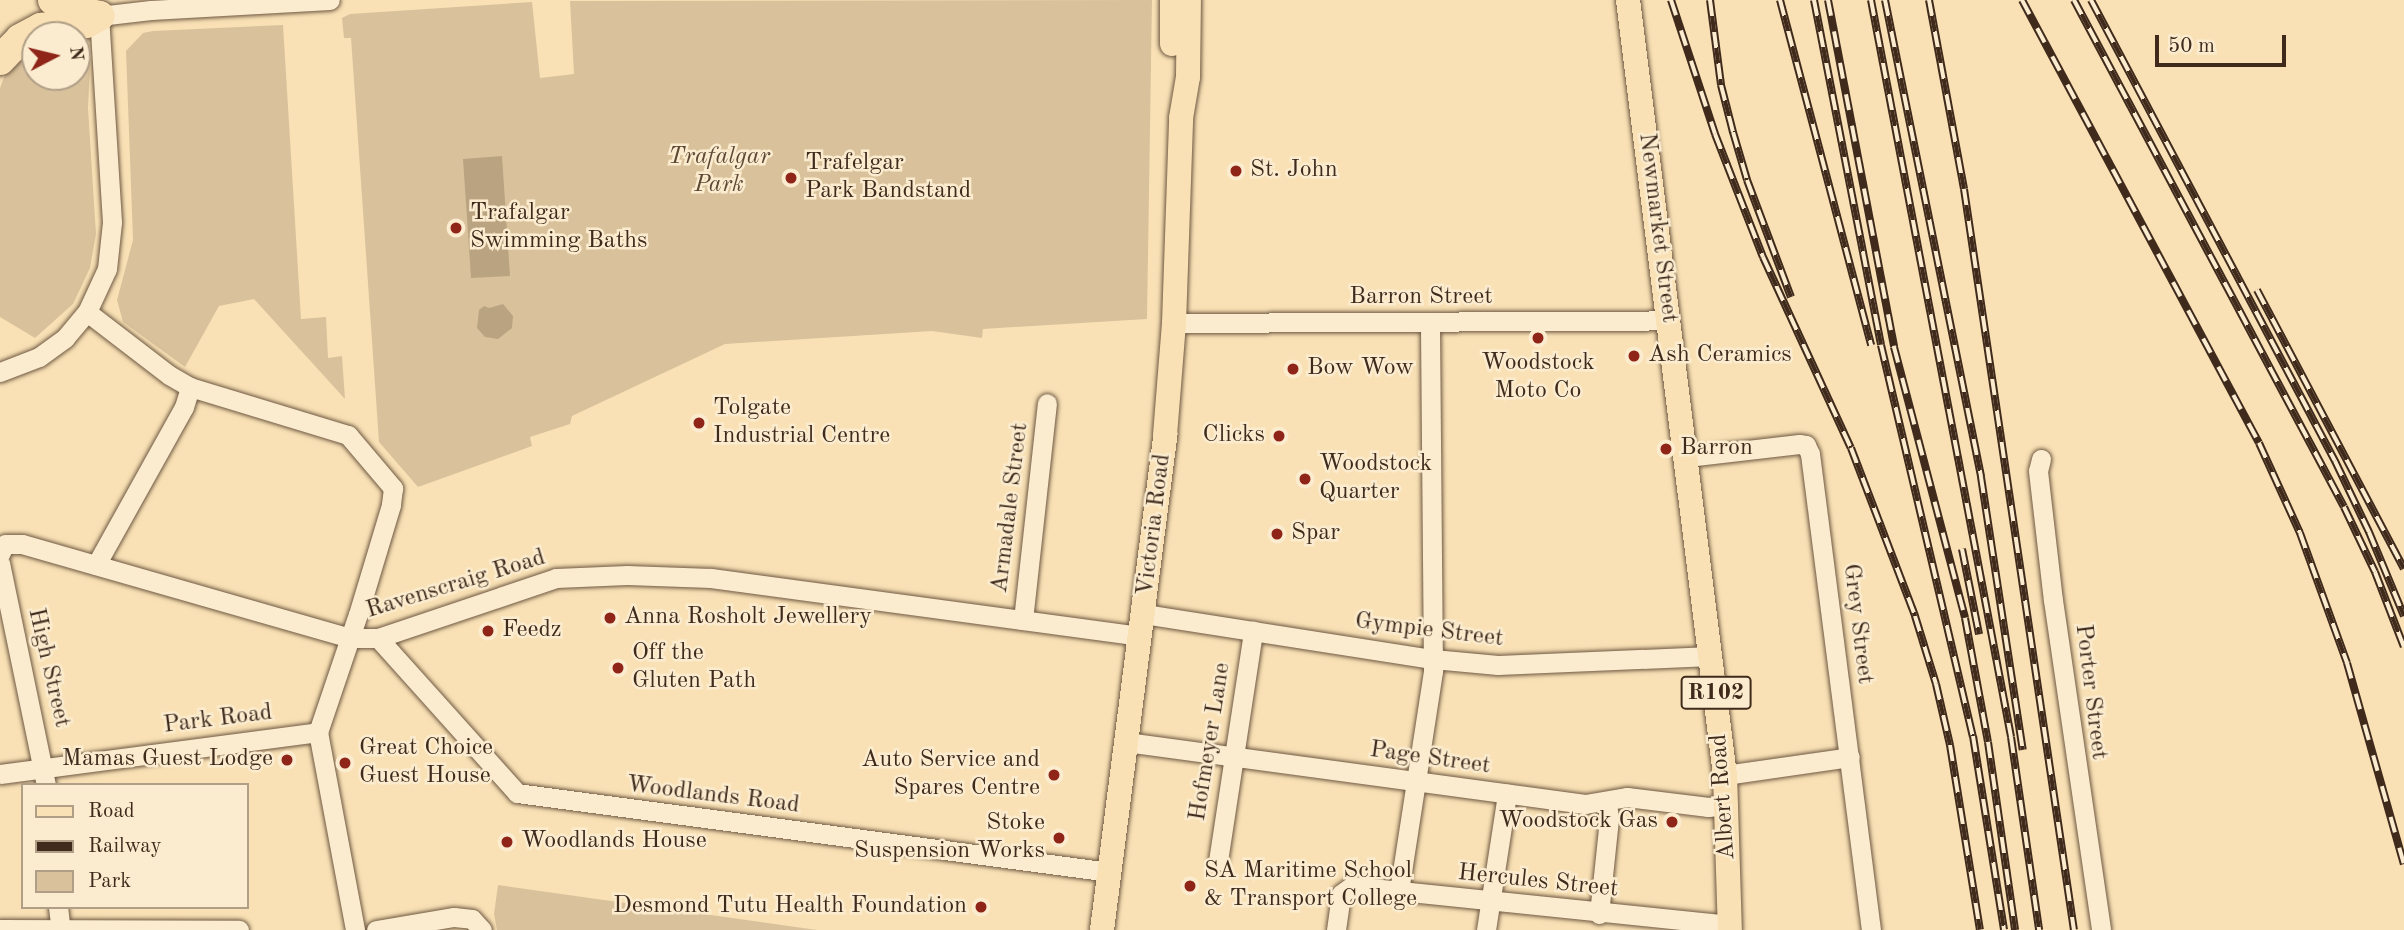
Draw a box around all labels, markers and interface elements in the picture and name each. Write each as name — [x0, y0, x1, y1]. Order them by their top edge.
north arrow — [21, 21, 91, 91]
scale bar — [2159, 21, 2290, 65]
text: 50 m — [2168, 36, 2215, 57]
text: N — [65, 45, 86, 62]
street label: Newmarket Street — [1631, 131, 1683, 325]
park label: Trafalgar Park — [668, 144, 770, 200]
place label: Trafelgar Park Bandstand — [805, 150, 971, 206]
place label: St. John — [1250, 157, 1338, 185]
marker: St. John — [1228, 163, 1244, 179]
marker: Trafelgar Park Bandstand — [783, 170, 799, 186]
place label: Trafalgar Swimming Baths — [470, 200, 648, 256]
marker: Trafalgar Swimming Baths — [448, 220, 464, 236]
street label: Barron Street — [1349, 284, 1493, 312]
marker: Woodstock Moto Co — [1530, 330, 1546, 346]
place label: Ash Ceramics — [1648, 342, 1792, 370]
marker: Ash Ceramics — [1626, 348, 1642, 364]
place label: Woodstock Moto Co — [1481, 350, 1595, 406]
place label: Bow Wow — [1307, 355, 1414, 383]
marker: Bow Wow — [1285, 361, 1301, 377]
place label: Tolgate Industrial Centre — [713, 395, 890, 451]
marker: Tolgate Industrial Centre — [691, 415, 707, 431]
street label: Armadale Street — [986, 421, 1036, 595]
place label: Clicks — [1203, 422, 1265, 450]
marker: Clicks — [1271, 428, 1287, 444]
place label: Barron — [1680, 435, 1753, 463]
marker: Barron — [1658, 441, 1674, 457]
place label: Woodstock Quarter — [1319, 451, 1432, 507]
street label: Victoria Road — [1132, 452, 1178, 598]
marker: Woodstock Quarter — [1297, 471, 1313, 487]
place label: Spar — [1291, 520, 1340, 548]
marker: Spar — [1269, 526, 1285, 542]
street label: Ravenscraig Road — [363, 544, 549, 626]
street label: Grey Street — [1835, 562, 1879, 686]
place label: Anna Rosholt Jewellery — [624, 604, 872, 632]
street label: High Street — [20, 605, 76, 731]
street label: Gympie Street — [1353, 608, 1505, 654]
marker: Anna Rosholt Jewellery — [602, 610, 618, 626]
place label: Feedz — [502, 617, 562, 645]
marker: Feedz — [480, 623, 496, 639]
street label: Porter Street — [2067, 623, 2113, 761]
place label: Off the Gluten Path — [632, 640, 756, 696]
marker: Off the Gluten Path — [610, 660, 626, 676]
street label: Hofmeyer Lane — [1184, 661, 1238, 823]
road number: R102 — [1679, 674, 1753, 712]
street label: Park Road — [162, 699, 274, 741]
street label: Albert Road — [1705, 733, 1743, 861]
place label: Great Choice Guest House — [359, 735, 493, 791]
street label: Page Street — [1368, 736, 1492, 782]
place label: Mamas Guest Lodge — [62, 746, 273, 774]
place label: Auto Service and Spares Centre — [861, 747, 1040, 803]
marker: Mamas Guest Lodge — [279, 752, 295, 768]
marker: Great Choice Guest House — [337, 755, 353, 771]
marker: Auto Service and Spares Centre — [1046, 767, 1062, 783]
street label: Woodlands Road — [625, 771, 801, 821]
legend — [21, 783, 248, 909]
text: Road — [88, 801, 135, 822]
place label: Woodstock Gas — [1498, 808, 1658, 836]
place label: Stoke Suspension Works — [854, 810, 1045, 866]
marker: Woodstock Gas — [1664, 814, 1680, 830]
place label: Woodlands House — [521, 828, 707, 856]
marker: Stoke Suspension Works — [1051, 830, 1067, 846]
marker: Woodlands House — [499, 834, 515, 850]
text: Railway — [88, 836, 162, 857]
place label: SA Maritime School & Transport College — [1204, 858, 1417, 914]
street label: Hercules Street — [1456, 859, 1620, 905]
text: Park — [88, 871, 131, 892]
marker: SA Maritime School & Transport College — [1182, 878, 1198, 894]
place label: Desmond Tutu Health Foundation — [613, 893, 967, 921]
marker: Desmond Tutu Health Foundation — [973, 899, 989, 915]

